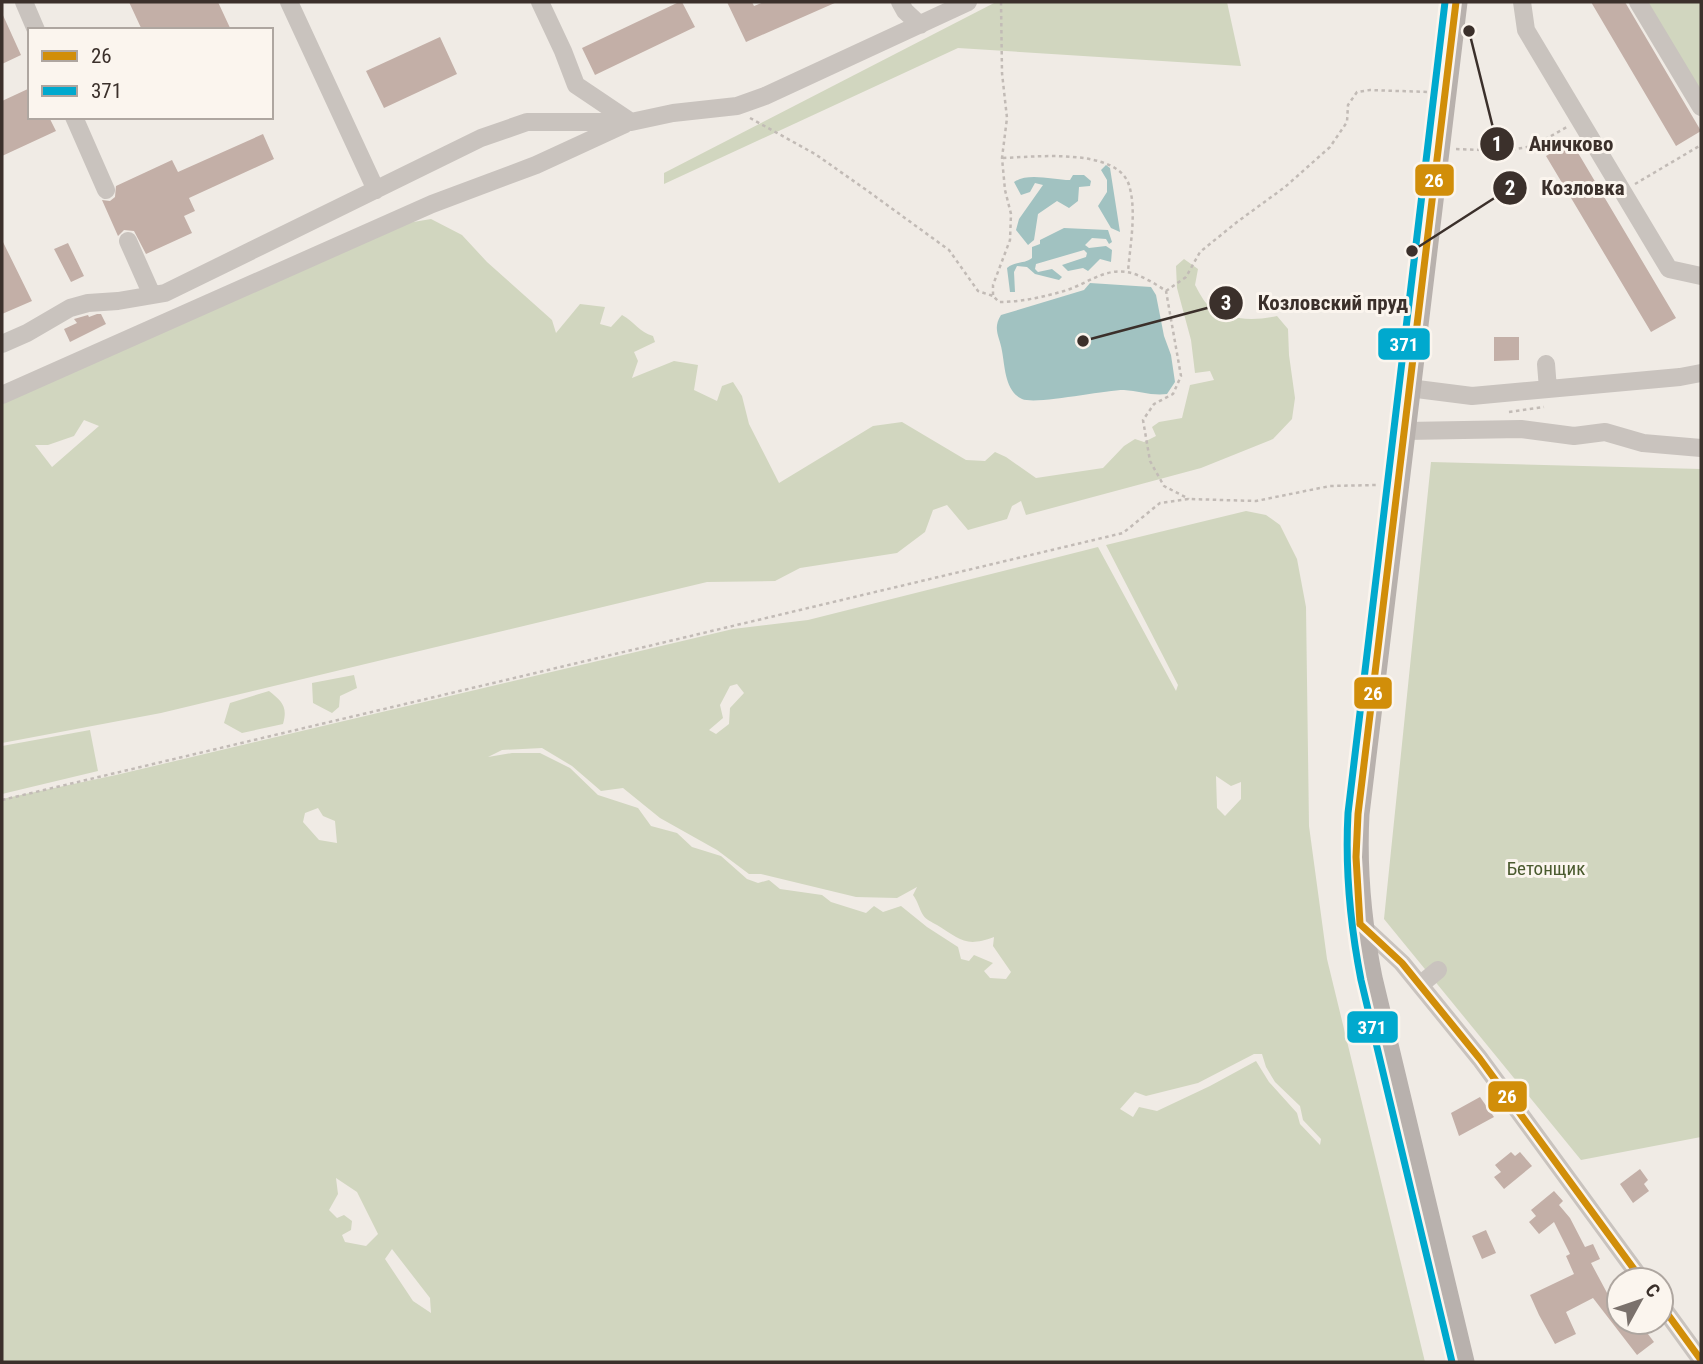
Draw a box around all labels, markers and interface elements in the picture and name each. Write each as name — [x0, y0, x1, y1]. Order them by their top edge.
legend — [28, 28, 273, 119]
text: 26 — [91, 44, 112, 68]
text: 371 — [91, 79, 122, 103]
callout: Аничково — [1479, 123, 1627, 165]
text: 1 — [1492, 132, 1502, 156]
text: Аничково — [1529, 132, 1613, 156]
line badge: 26 — [1414, 163, 1455, 197]
callout: Козловка — [1492, 167, 1639, 209]
text: 26 — [1424, 169, 1444, 192]
text: 2 — [1505, 176, 1515, 200]
text: Козловка — [1541, 176, 1625, 200]
callout: Козловский пруд — [1209, 282, 1422, 324]
text: 3 — [1221, 291, 1231, 315]
text: Козловский пруд — [1258, 291, 1408, 315]
line badge: 371 — [1377, 327, 1431, 361]
text: 371 — [1390, 333, 1418, 356]
line badge: 26 — [1353, 676, 1393, 710]
text: 26 — [1363, 682, 1383, 705]
park label: Бетонщик — [1507, 857, 1585, 880]
line badge: 371 — [1346, 1010, 1399, 1044]
text: 371 — [1358, 1016, 1386, 1039]
line badge: 26 — [1487, 1080, 1528, 1113]
text: 26 — [1497, 1085, 1517, 1108]
north arrow — [1605, 1266, 1675, 1336]
text: С — [1640, 1279, 1665, 1302]

